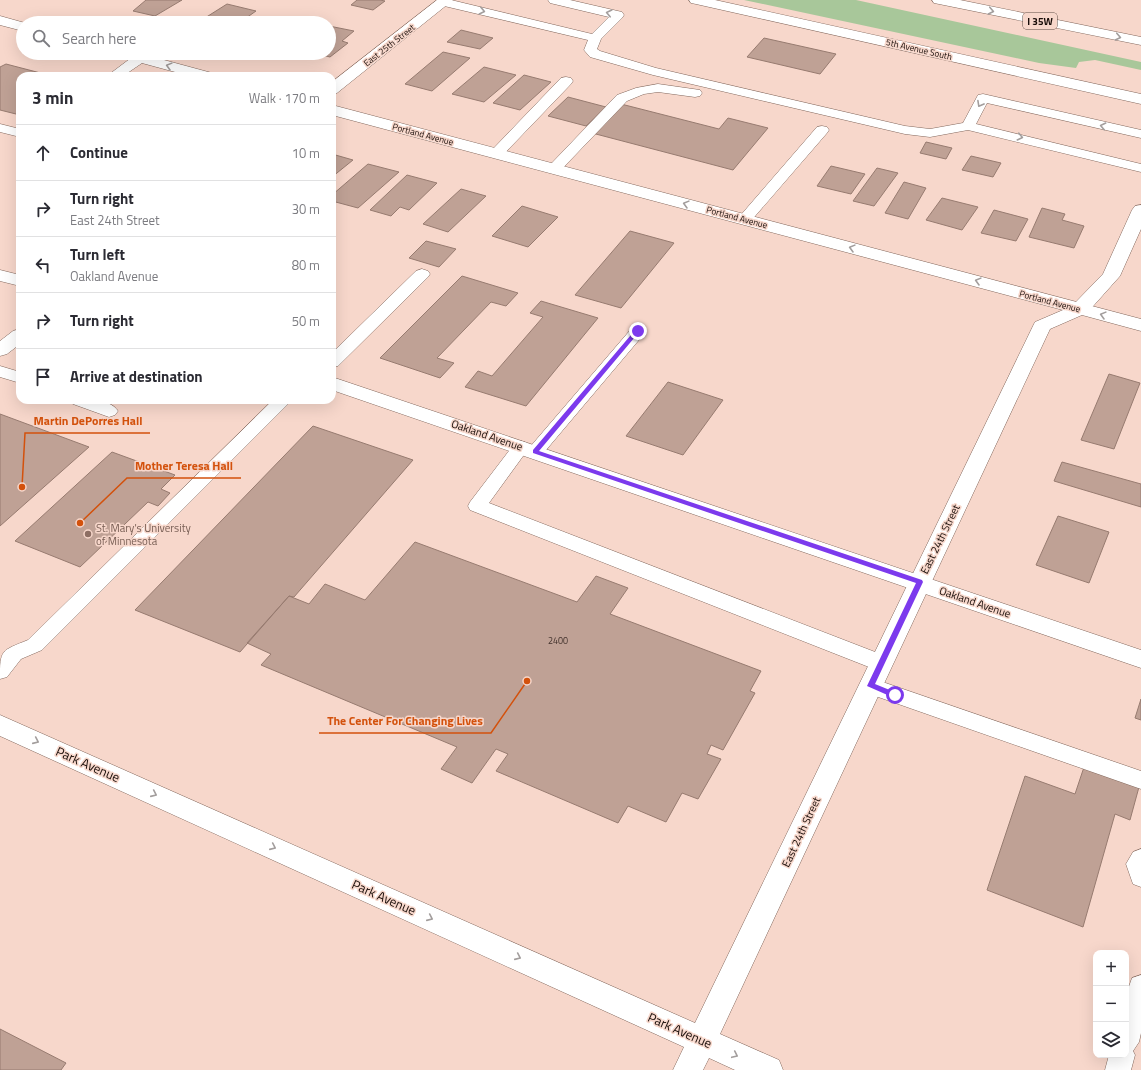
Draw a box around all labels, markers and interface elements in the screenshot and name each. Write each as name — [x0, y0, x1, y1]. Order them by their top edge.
one-way arrow — [988, 6, 994, 14]
one-way arrow — [478, 7, 485, 15]
one-way arrow — [606, 9, 612, 17]
road number: I 35W — [1023, 13, 1057, 29]
search box — [16, 16, 336, 60]
street label: East 25th Street — [361, 20, 418, 69]
icon: search — [30, 27, 52, 49]
text: Search here — [62, 27, 136, 50]
one-way arrow — [1115, 32, 1122, 40]
street label: 5th Avenue South — [885, 35, 954, 63]
one-way arrow — [166, 62, 173, 71]
text: 3 min — [32, 85, 73, 111]
text: Walk · 170 m — [249, 88, 320, 108]
one-way arrow — [977, 100, 984, 107]
street label: Portland Avenue — [391, 120, 455, 149]
one-way arrow — [1100, 122, 1106, 130]
one-way arrow — [1016, 132, 1023, 141]
text: Continue — [70, 141, 128, 164]
icon: ahead — [32, 142, 54, 164]
text: 10 m — [292, 143, 320, 163]
text: Turn right — [70, 187, 134, 210]
icon: right — [32, 198, 54, 220]
text: 30 m — [292, 199, 320, 219]
one-way arrow — [683, 200, 690, 209]
street label: Portland Avenue — [705, 203, 769, 232]
text: East 24th Street — [70, 210, 160, 230]
text: Turn left — [70, 243, 125, 266]
one-way arrow — [849, 244, 856, 253]
icon: left — [32, 254, 54, 276]
text: 80 m — [292, 255, 320, 275]
text: Oakland Avenue — [70, 266, 158, 286]
one-way arrow — [975, 278, 981, 286]
street label: Portland Avenue — [1018, 287, 1082, 316]
text: Turn right — [70, 309, 134, 332]
icon: right — [32, 310, 54, 332]
text: 50 m — [292, 311, 320, 331]
one-way arrow — [1100, 311, 1107, 320]
route end — [629, 322, 647, 340]
text: Arrive at destination — [70, 365, 203, 388]
icon: arrive — [32, 366, 54, 388]
callout: Martin DePorres Hall — [25, 409, 150, 433]
text: Martin DePorres Hall — [34, 411, 142, 430]
street label: Oakland Avenue — [449, 415, 525, 455]
callout: Mother Teresa Hall — [127, 454, 241, 478]
text: Mother Teresa Hall — [135, 456, 233, 475]
street label: East 24th Street — [916, 501, 964, 577]
place label: St. Mary's University of Minnesota — [96, 520, 191, 549]
marker: St. Mary's University of Minnesota — [83, 529, 93, 539]
street label: Oakland Avenue — [937, 582, 1013, 622]
house number: 2400 — [548, 634, 568, 647]
route start — [886, 686, 904, 704]
callout: The Center For Changing Lives — [319, 709, 491, 733]
text: The Center For Changing Lives — [327, 711, 483, 730]
one-way arrow — [31, 736, 39, 744]
street label: Park Avenue — [53, 741, 123, 787]
one-way arrow — [150, 789, 158, 797]
street label: East 24th Street — [778, 794, 824, 870]
one-way arrow — [268, 842, 276, 850]
street label: Park Avenue — [349, 874, 419, 920]
one-way arrow — [426, 913, 433, 921]
map controls — [1093, 950, 1129, 1058]
button: + — [1093, 950, 1129, 986]
one-way arrow — [514, 952, 522, 960]
button: − — [1093, 986, 1129, 1022]
street label: Park Avenue — [645, 1007, 715, 1053]
button: layers — [1093, 1022, 1129, 1058]
one-way arrow — [731, 1050, 738, 1058]

